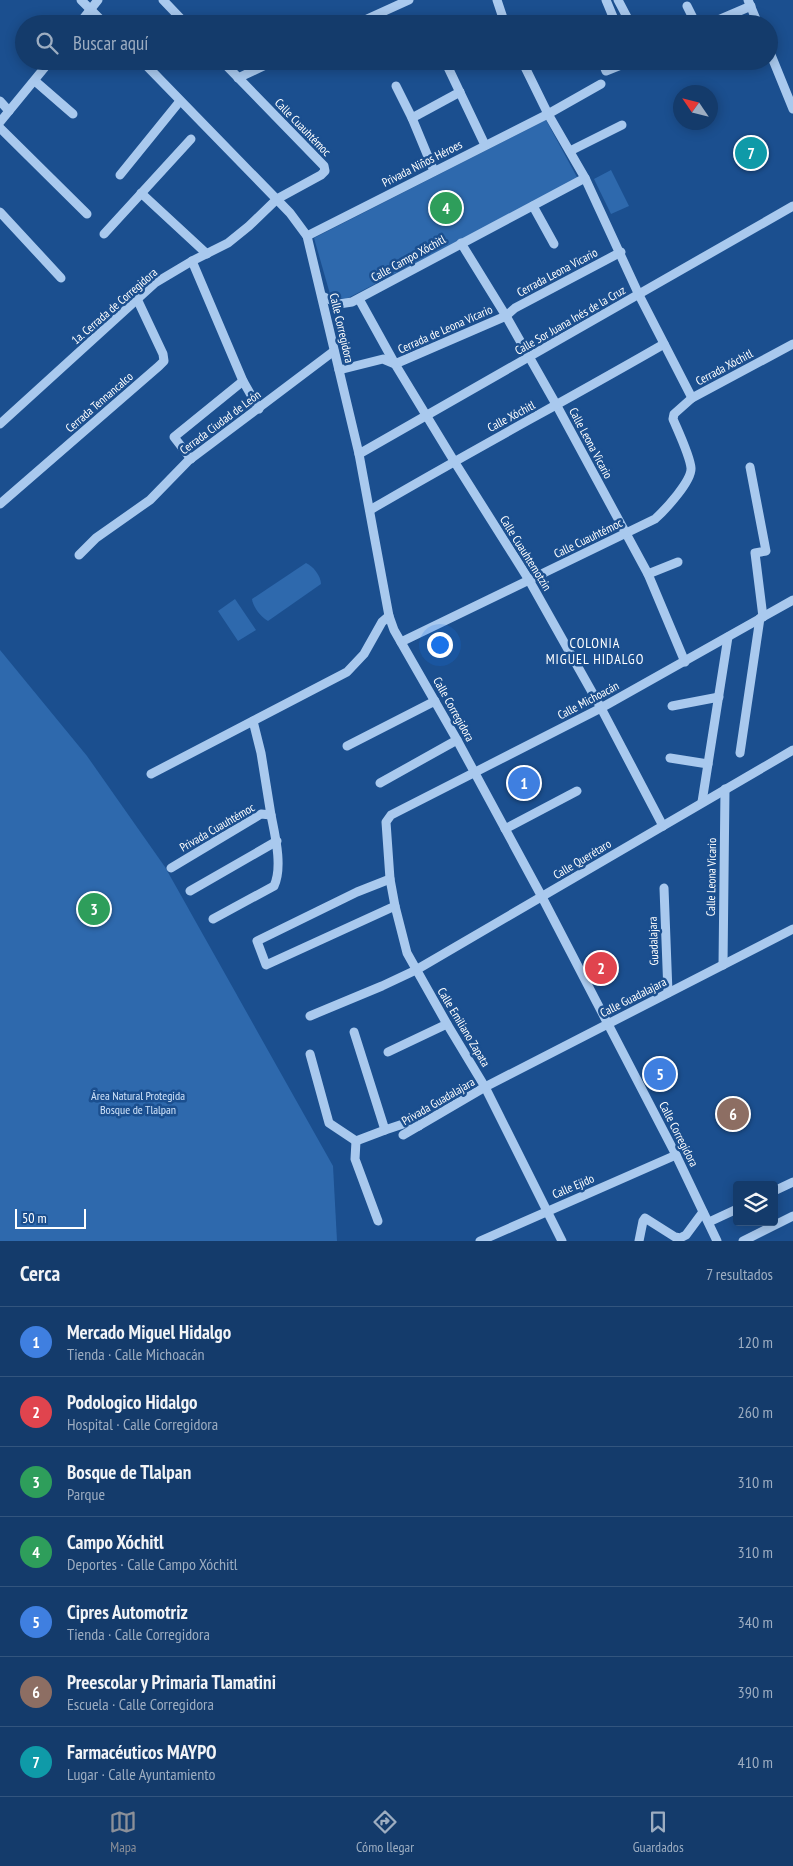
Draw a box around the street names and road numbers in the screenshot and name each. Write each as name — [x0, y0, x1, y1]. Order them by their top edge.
street label: Calle Cuauhtémoc — [272, 95, 335, 160]
street label: Privada Niños Héroes — [379, 136, 465, 190]
street label: Calle Campo Xóchitl — [368, 231, 448, 285]
street label: Cerrada Leona Vicario — [514, 244, 600, 300]
street label: 1a. Cerrada de Corregidora — [68, 265, 160, 347]
street label: Calle Sor Juana Inés de la Cruz — [512, 282, 628, 358]
street label: Calle Corregidora — [327, 292, 357, 365]
street label: Cerrada de Leona Vicario — [395, 301, 495, 357]
street label: Cerrada Xóchitl — [693, 346, 755, 388]
street label: Cerrada Tennancalco — [62, 369, 136, 435]
street label: Cerrada Ciudad de León — [177, 387, 263, 457]
street label: Calle Xóchitl — [485, 397, 538, 435]
street label: Calle Leona Vicario — [566, 405, 616, 481]
street label: Calle Cuauhtemotzin — [497, 513, 555, 593]
street label: Calle Cuauhtémoc — [551, 515, 625, 561]
street label: Calle Corregidora — [430, 674, 478, 744]
street label: Calle Michoacán — [555, 678, 621, 722]
street label: Privada Cuauhtémoc — [177, 799, 258, 855]
street label: Calle Querétaro — [550, 836, 614, 882]
street label: Calle Leona Vicario — [703, 838, 719, 916]
street label: Guadalajara — [645, 916, 661, 966]
street label: Calle Guadalajara — [597, 974, 669, 1020]
street label: Calle Emiliano Zapata — [434, 985, 494, 1070]
street label: Privada Guadalajara — [399, 1074, 477, 1128]
street label: Calle Corregidora — [656, 1099, 702, 1169]
street label: Calle Ejido — [550, 1171, 596, 1201]

